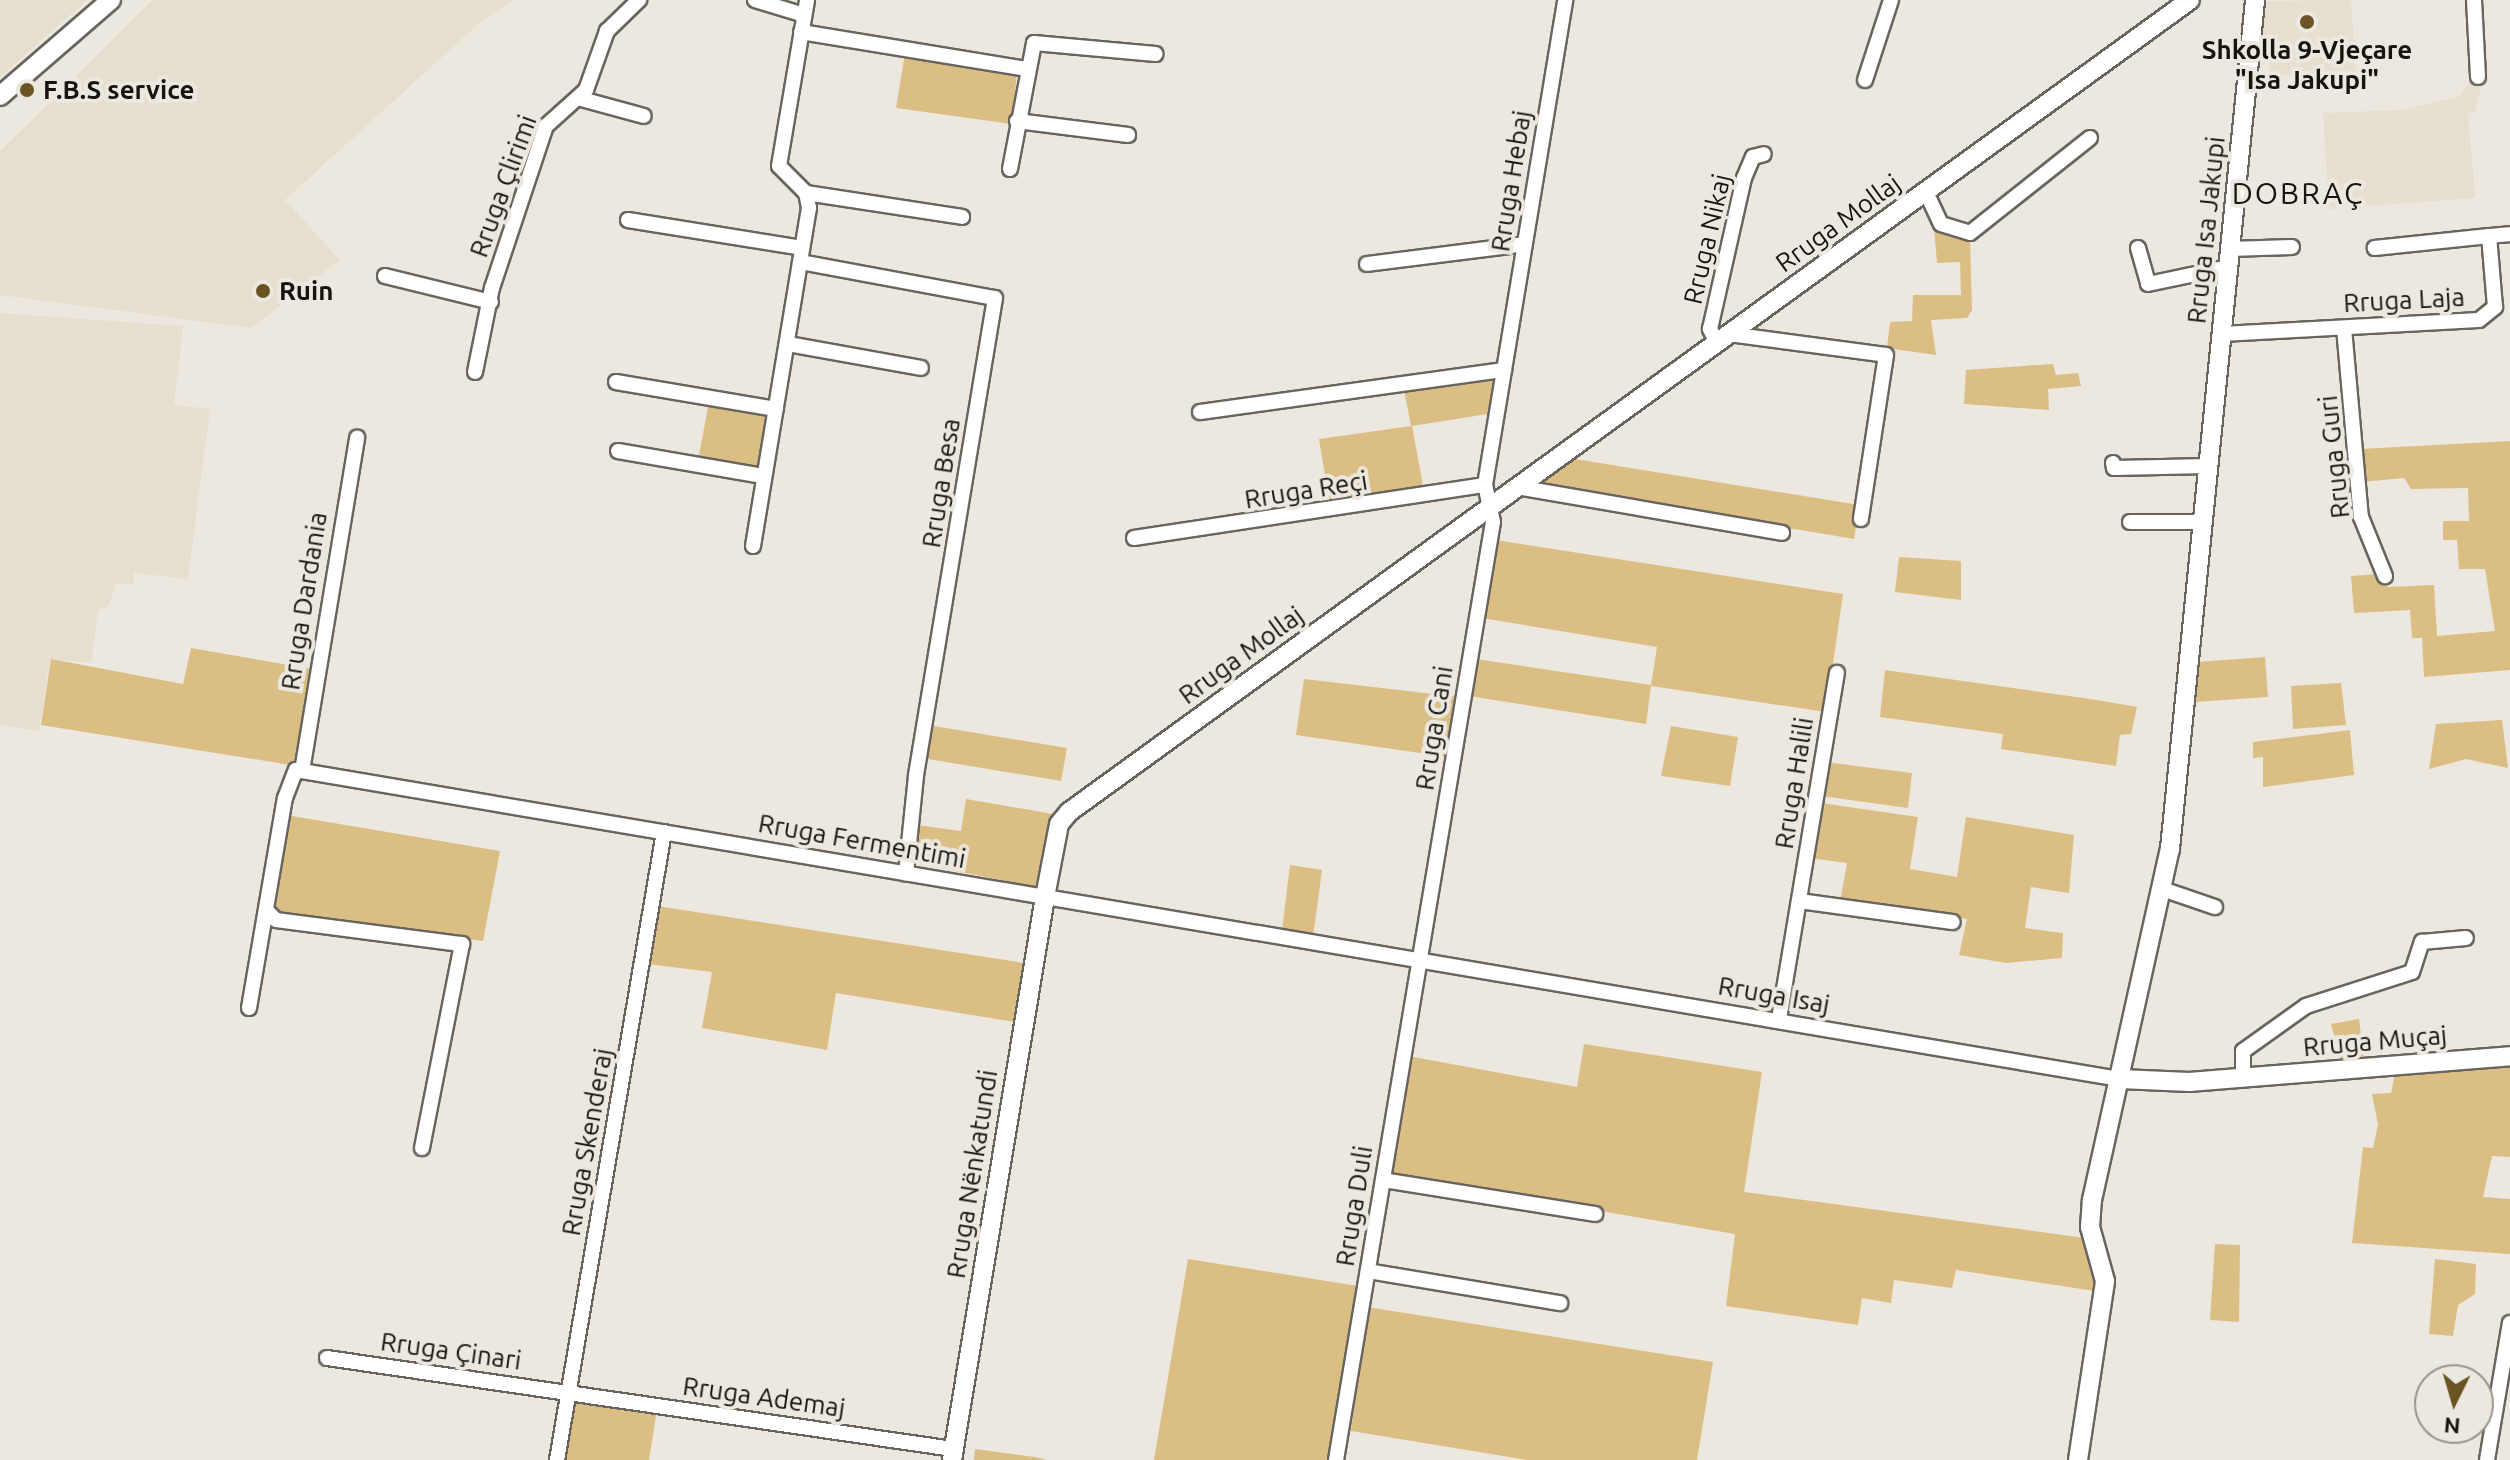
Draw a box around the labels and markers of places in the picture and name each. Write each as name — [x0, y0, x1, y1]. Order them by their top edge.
marker: Shkolla 9-Vjeçare "Isa Jakupi" — [2298, 13, 2316, 31]
place label: Shkolla 9-Vjeçare "Isa Jakupi" — [2202, 34, 2412, 96]
place label: F.B.S service — [43, 74, 194, 106]
marker: F.B.S service — [18, 81, 36, 99]
place label: Ruin — [279, 275, 334, 307]
marker: Ruin — [254, 282, 272, 300]

